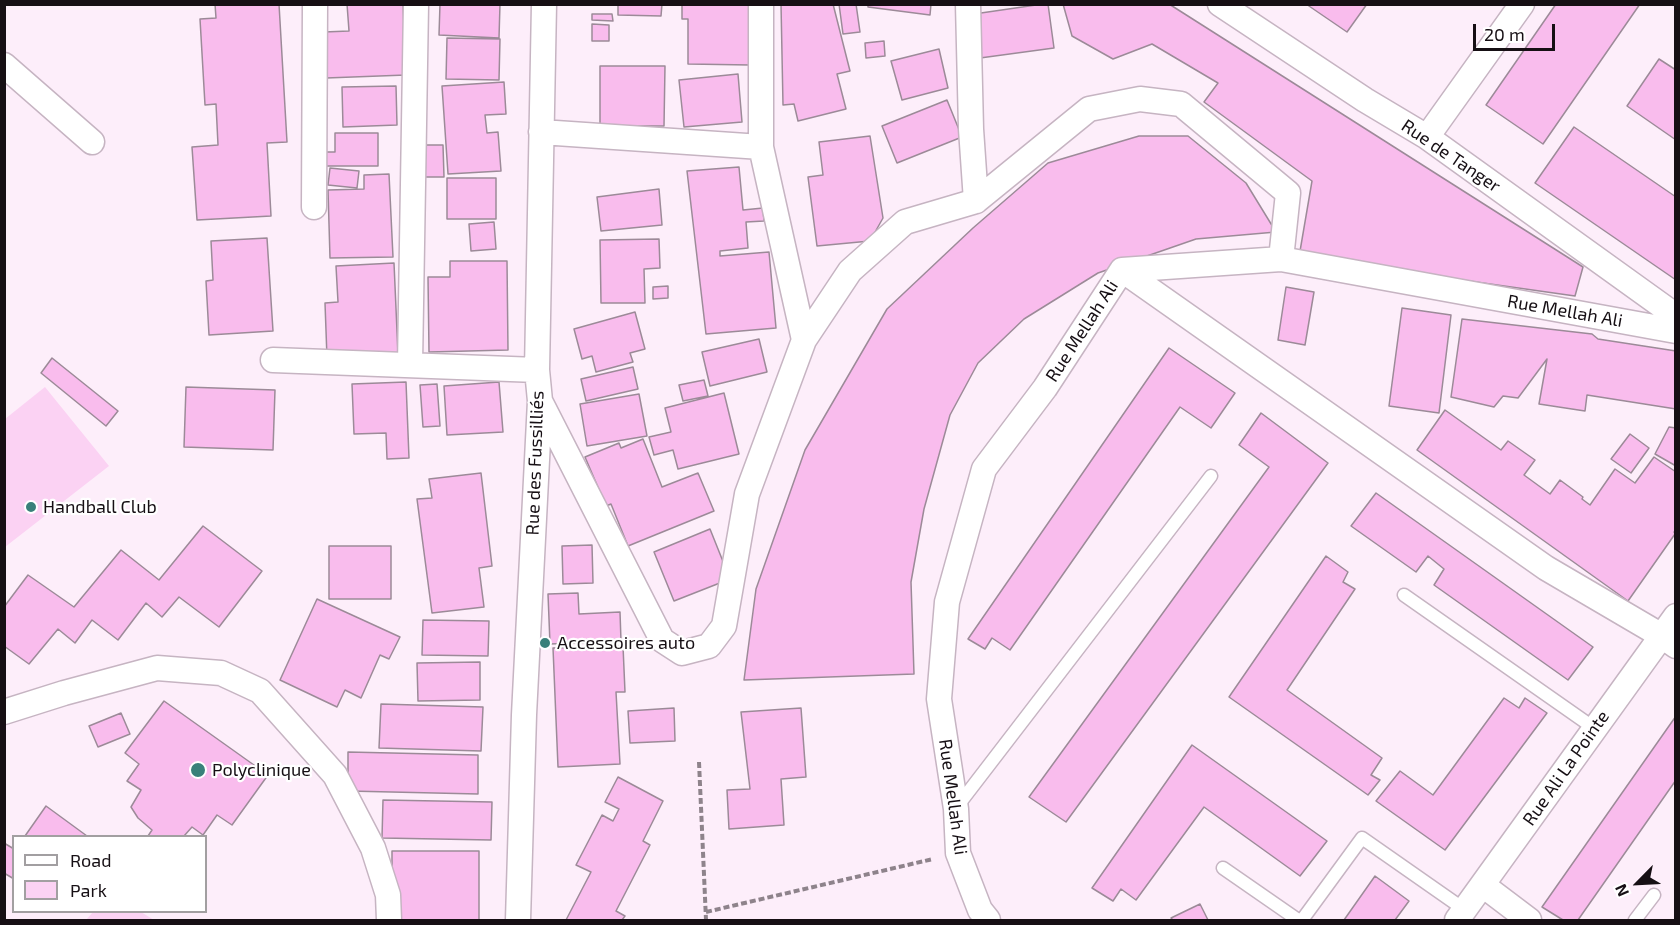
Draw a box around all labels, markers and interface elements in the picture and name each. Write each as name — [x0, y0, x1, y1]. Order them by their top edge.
scale bar — [1476, 12, 1558, 50]
text: 20 m — [1484, 23, 1525, 45]
street label: Rue de Tanger — [1397, 115, 1505, 197]
street label: Rue Mellah Ali — [1041, 276, 1123, 386]
street label: Rue Mellah Ali — [1506, 290, 1624, 332]
street label: Rue des Fussilliés — [522, 390, 548, 536]
place label: Handball Club — [43, 496, 157, 518]
marker: Handball Club — [24, 500, 38, 514]
place label: Accessoires auto — [557, 632, 695, 654]
marker: Accessoires auto — [538, 636, 552, 650]
street label: Rue Ali La Pointe — [1518, 706, 1614, 830]
street label: Rue Mellah Ali — [934, 738, 972, 856]
place label: Polyclinique — [212, 759, 311, 781]
marker: Polyclinique — [189, 761, 207, 779]
legend — [12, 835, 207, 913]
text: Road — [70, 849, 111, 871]
north arrow — [1608, 853, 1668, 913]
text: Park — [70, 879, 107, 901]
text: N — [1610, 881, 1632, 900]

